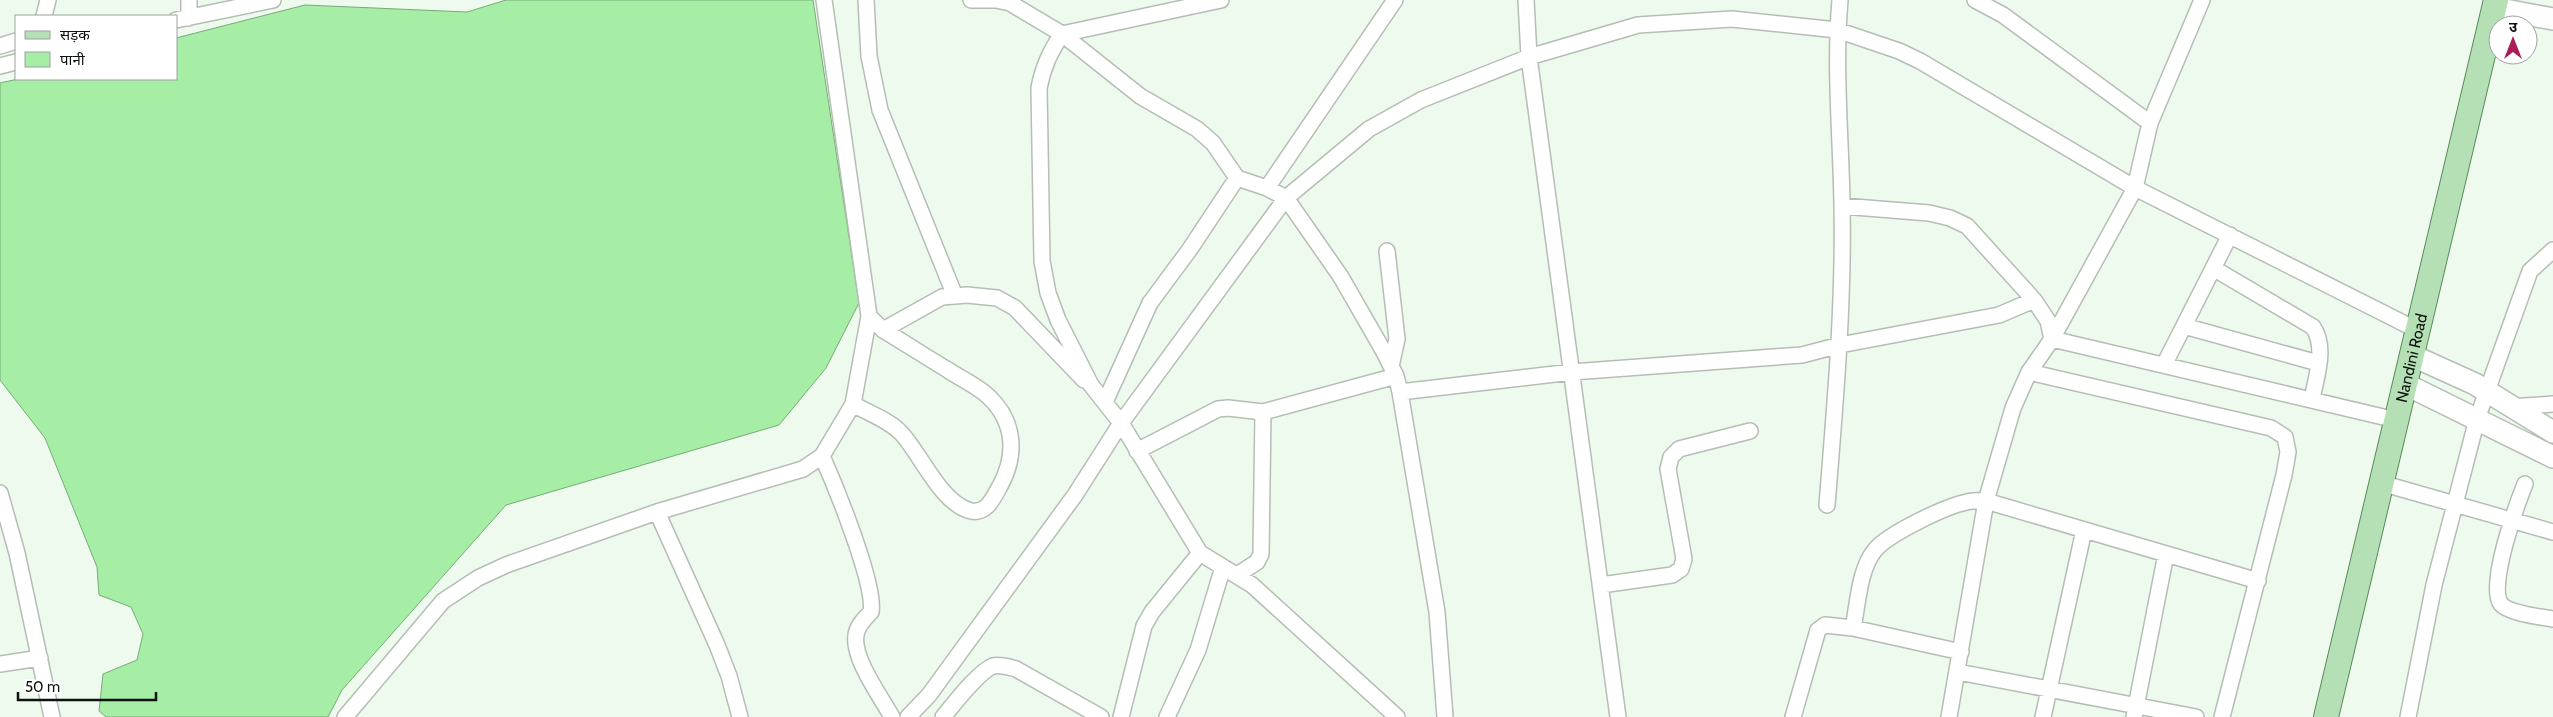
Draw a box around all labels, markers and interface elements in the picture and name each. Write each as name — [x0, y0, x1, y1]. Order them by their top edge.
legend — [15, 15, 178, 80]
north arrow — [2488, 15, 2538, 65]
text: उ — [2509, 18, 2518, 36]
text: सड़क — [60, 26, 90, 44]
text: पानी — [60, 51, 86, 69]
street label: Nandini Road — [2391, 312, 2431, 404]
scale bar — [18, 670, 155, 702]
text: 50 m — [25, 678, 60, 696]

